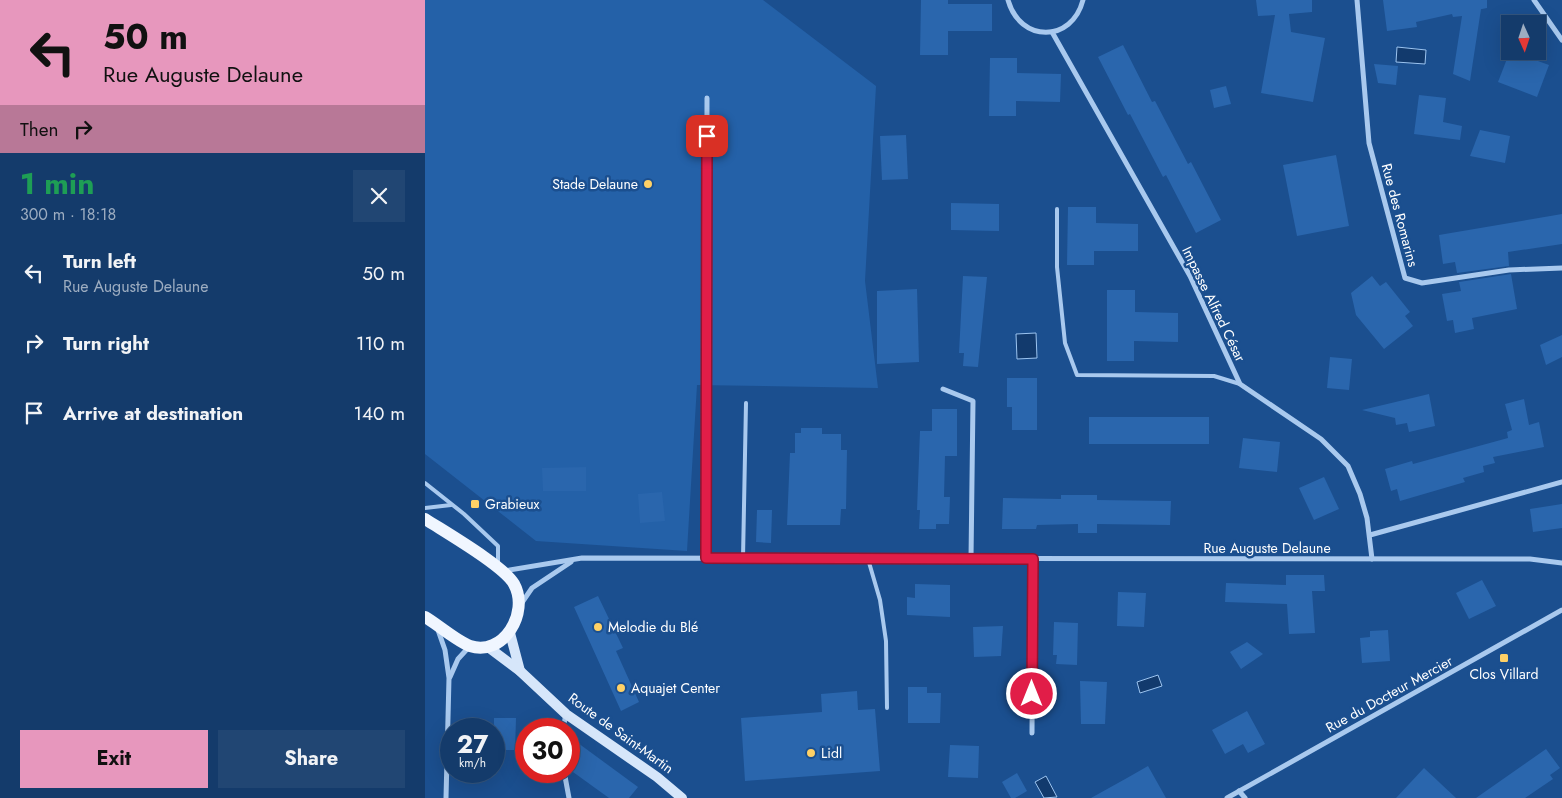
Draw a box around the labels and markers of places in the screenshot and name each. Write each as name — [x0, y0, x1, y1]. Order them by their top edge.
pin — [686, 115, 728, 157]
place label: Stade Delaune — [552, 174, 638, 194]
marker: Stade Delaune — [642, 178, 654, 190]
place label: Grabieux — [485, 494, 540, 514]
marker: Grabieux — [469, 498, 481, 510]
place label: Melodie du Blé — [608, 617, 698, 637]
marker: Melodie du Blé — [592, 621, 604, 633]
marker: Clos Villard — [1498, 652, 1510, 664]
place label: Clos Villard — [1469, 664, 1539, 684]
place label: Aquajet Center — [631, 678, 720, 698]
marker: Aquajet Center — [615, 682, 627, 694]
place label: Lidl — [821, 743, 842, 763]
marker: Lidl — [805, 747, 817, 759]

